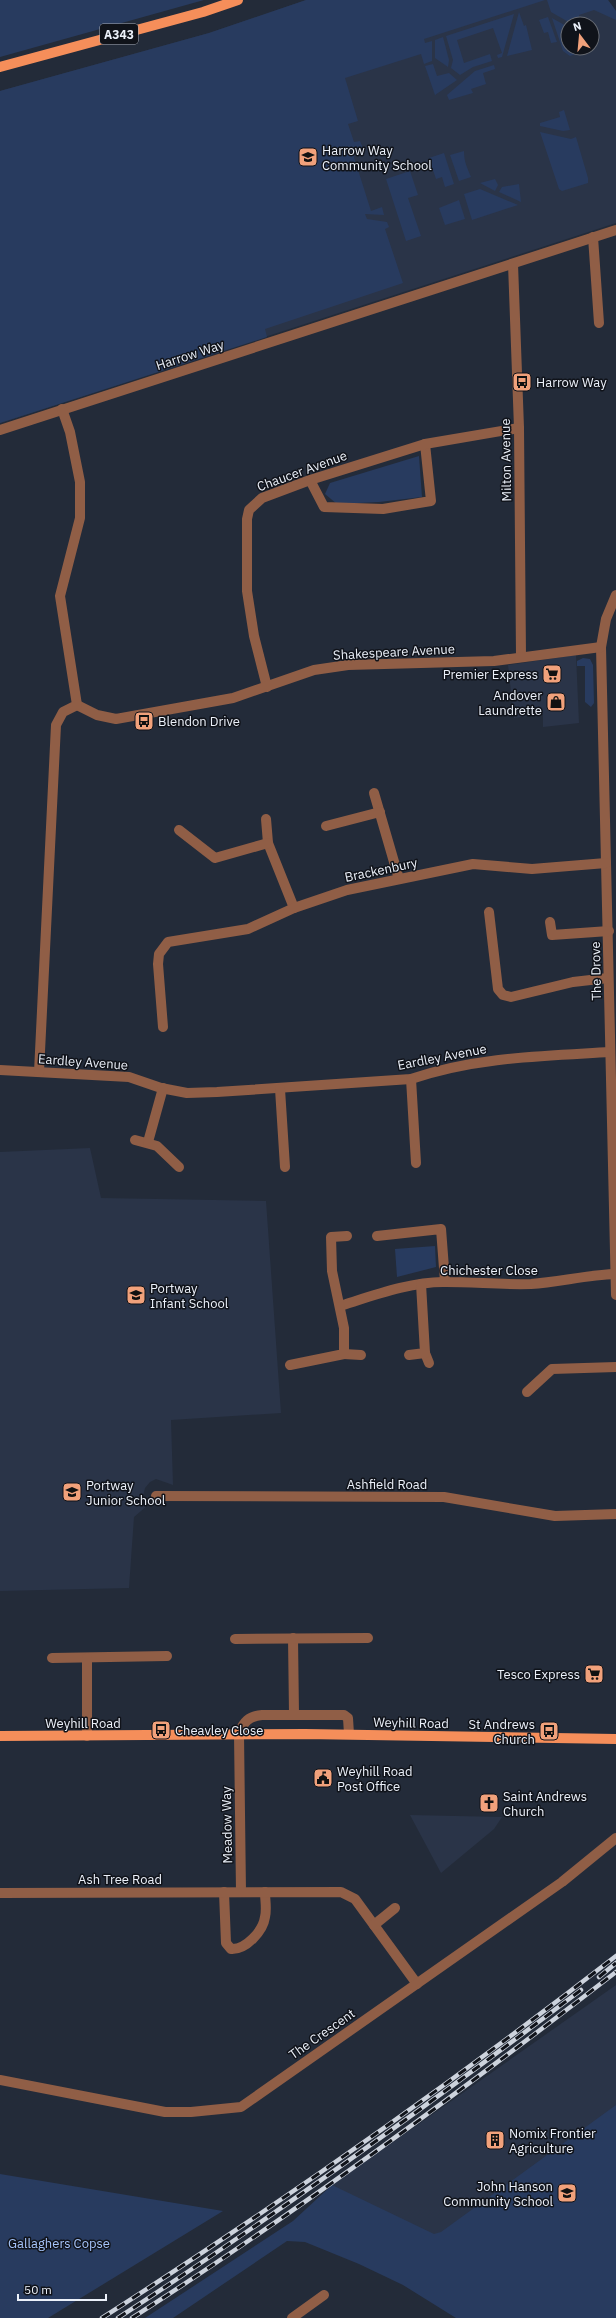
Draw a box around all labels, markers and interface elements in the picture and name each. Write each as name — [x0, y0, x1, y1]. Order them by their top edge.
north arrow — [560, 16, 600, 56]
text: N — [571, 19, 583, 34]
road number: A343 — [100, 24, 138, 44]
place label: Harrow Way Community School — [322, 142, 432, 174]
school or university icon: Harrow Way Community School — [297, 146, 319, 168]
street label: Harrow Way — [154, 336, 227, 374]
bus stop icon: Harrow Way — [511, 371, 533, 393]
place label: Harrow Way — [536, 374, 607, 391]
street label: Milton Avenue — [497, 418, 515, 502]
street label: Chaucer Avenue — [255, 447, 349, 495]
street label: Shakespeare Avenue — [333, 640, 455, 664]
supermarket icon: Premier Express — [541, 663, 563, 685]
place label: Premier Express — [443, 666, 538, 683]
place label: Andover Laundrette — [478, 687, 542, 719]
shop icon: Andover Laundrette — [545, 691, 567, 713]
bus stop icon: Blendon Drive — [133, 710, 155, 732]
place label: Blendon Drive — [158, 713, 240, 730]
street label: Brackenbury — [343, 854, 420, 886]
street label: The Drove — [587, 941, 605, 1001]
street label: Eardley Avenue — [396, 1040, 488, 1074]
street label: Eardley Avenue — [37, 1050, 129, 1074]
street label: Chichester Close — [440, 1262, 538, 1279]
place label: Portway Infant School — [150, 1280, 229, 1312]
school or university icon: Portway Infant School — [125, 1284, 147, 1306]
street label: Ashfield Road — [347, 1476, 427, 1493]
place label: Portway Junior School — [86, 1477, 166, 1509]
school or university icon: Portway Junior School — [61, 1481, 83, 1503]
supermarket icon: Tesco Express — [583, 1663, 605, 1685]
place label: Tesco Express — [497, 1666, 580, 1683]
street label: Weyhill Road — [373, 1714, 449, 1732]
street label: Weyhill Road — [45, 1715, 121, 1732]
place label: St Andrews Church — [468, 1716, 535, 1748]
bus stop icon: Cheavley Close — [150, 1719, 172, 1741]
bus stop icon: St Andrews Church — [538, 1720, 560, 1742]
place label: Cheavley Close — [175, 1722, 263, 1739]
place label: Weyhill Road Post Office — [337, 1763, 413, 1795]
public building icon: Weyhill Road Post Office — [312, 1767, 334, 1789]
street label: Meadow Way — [218, 1786, 236, 1864]
place label: Saint Andrews Church — [503, 1788, 587, 1820]
church icon: Saint Andrews Church — [478, 1792, 500, 1814]
street label: Ash Tree Road — [78, 1871, 162, 1888]
street label: The Crescent — [286, 2005, 358, 2063]
place label: Nomix Frontier Agriculture — [509, 2125, 596, 2157]
building icon: Nomix Frontier Agriculture — [484, 2129, 506, 2151]
place label: John Hanson Community School — [443, 2178, 553, 2210]
school or university icon: John Hanson Community School — [556, 2182, 578, 2204]
park label: Gallaghers Copse — [8, 2235, 110, 2252]
scale bar — [18, 2276, 106, 2302]
text: 50 m — [24, 2282, 52, 2297]

